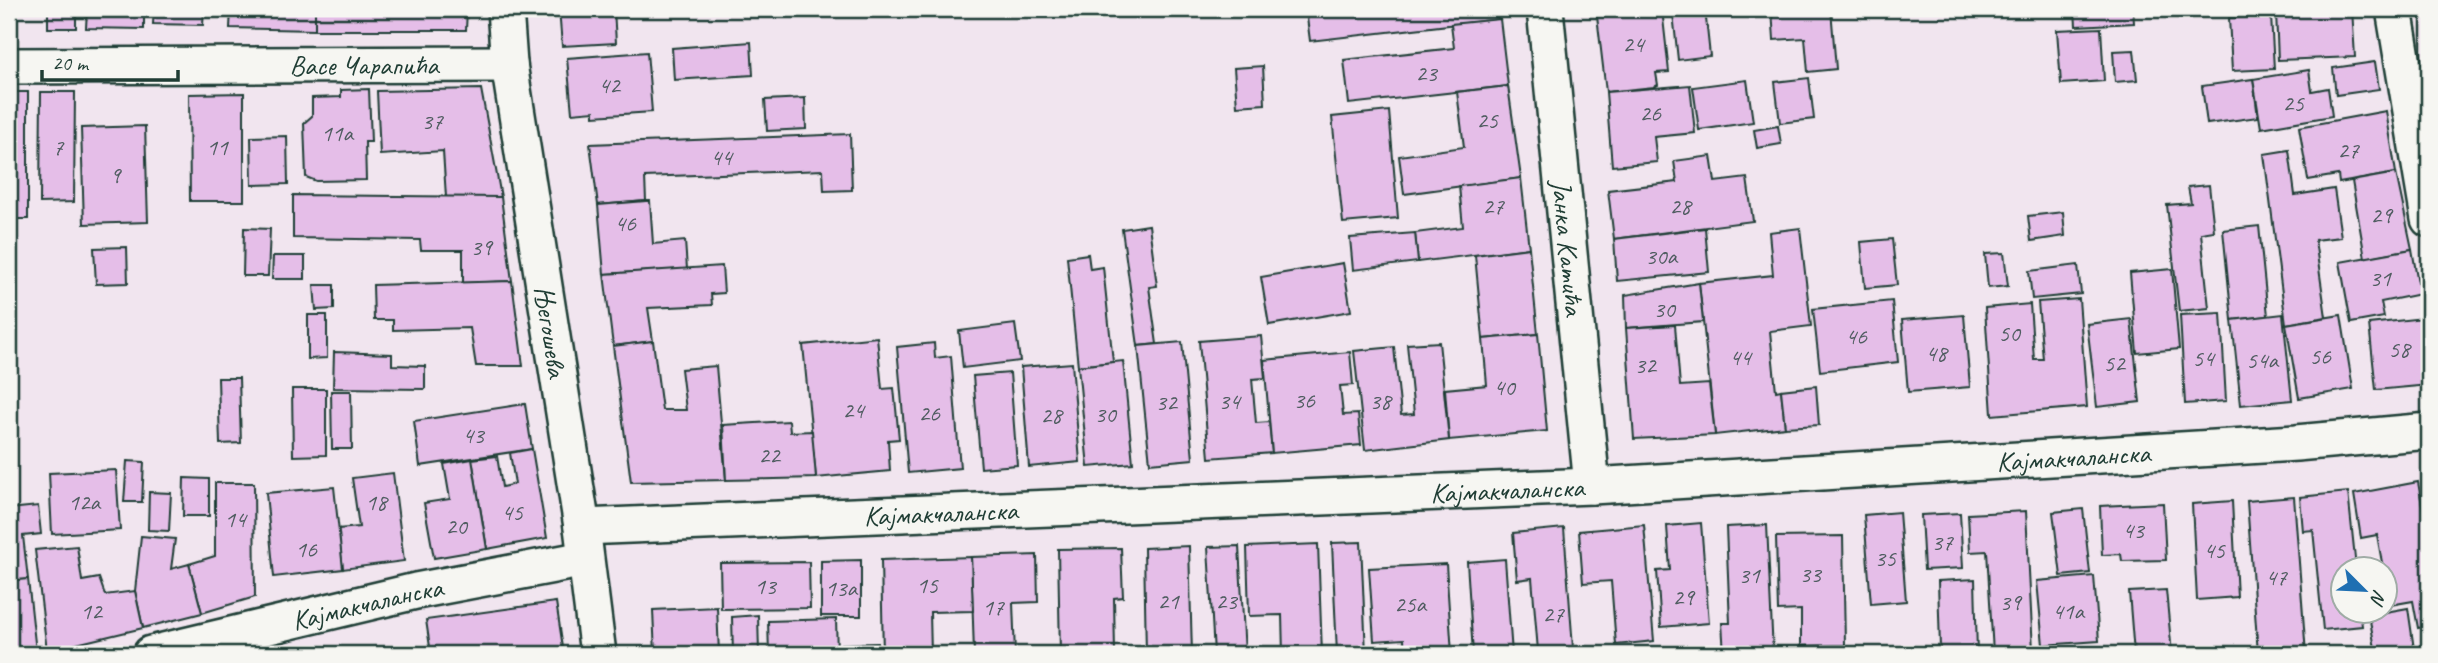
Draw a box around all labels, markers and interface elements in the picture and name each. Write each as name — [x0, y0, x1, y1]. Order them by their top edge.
house number: 24 — [1622, 29, 1646, 59]
scale bar — [42, 38, 178, 82]
street label: Васе Чарапића — [290, 47, 440, 83]
text: 20 m — [52, 50, 90, 76]
house number: 23 — [1415, 58, 1439, 88]
house number: 42 — [598, 70, 622, 100]
house number: 25 — [2282, 88, 2305, 118]
house number: 26 — [1639, 98, 1662, 128]
house number: 25 — [1476, 105, 1499, 135]
house number: 37 — [421, 106, 444, 136]
house number: 11a — [321, 118, 355, 148]
house number: 7 — [53, 132, 65, 162]
house number: 11 — [206, 132, 229, 162]
house number: 27 — [2337, 135, 2360, 165]
house number: 44 — [710, 142, 734, 172]
house number: 9 — [110, 160, 123, 190]
street label: Јанка Катића — [1544, 176, 1592, 319]
house number: 27 — [1482, 191, 1505, 221]
house number: 28 — [1669, 191, 1693, 221]
house number: 29 — [2370, 200, 2394, 230]
house number: 46 — [614, 208, 637, 238]
house number: 39 — [470, 232, 494, 262]
house number: 30a — [1645, 241, 1679, 271]
house number: 31 — [2369, 263, 2392, 293]
street label: Његошева — [526, 283, 575, 382]
house number: 30 — [1653, 294, 1677, 324]
house number: 50 — [1998, 318, 2022, 348]
house number: 46 — [1845, 321, 1868, 351]
house number: 58 — [2388, 334, 2412, 364]
house number: 48 — [1925, 338, 1949, 368]
house number: 56 — [2309, 341, 2332, 371]
house number: 44 — [1729, 342, 1753, 372]
house number: 54 — [2192, 343, 2216, 373]
house number: 54a — [2246, 345, 2280, 375]
house number: 52 — [2103, 348, 2127, 378]
house number: 32 — [1634, 350, 1658, 380]
house number: 40 — [1493, 372, 1517, 402]
house number: 36 — [1293, 385, 1316, 415]
house number: 34 — [1218, 386, 1242, 416]
house number: 38 — [1369, 386, 1393, 416]
house number: 32 — [1155, 387, 1179, 417]
house number: 24 — [842, 395, 866, 425]
house number: 26 — [918, 398, 941, 428]
house number: 30 — [1094, 399, 1118, 429]
house number: 28 — [1040, 400, 1064, 430]
house number: 43 — [462, 420, 486, 450]
street label: Кајмакчаланска — [1995, 435, 2153, 479]
house number: 22 — [758, 440, 782, 470]
street label: Кајмакчаланска — [1430, 469, 1587, 511]
house number: 12a — [68, 487, 102, 517]
house number: 18 — [365, 487, 389, 517]
street label: Кајмакчаланска — [863, 492, 1020, 534]
house number: 45 — [501, 497, 524, 527]
house number: 14 — [224, 504, 248, 534]
house number: 20 — [445, 511, 469, 541]
house number: 43 — [2122, 515, 2146, 545]
house number: 37 — [1931, 527, 1954, 557]
house number: 16 — [295, 534, 318, 564]
house number: 45 — [2203, 535, 2226, 565]
house number: 35 — [1874, 543, 1897, 573]
north arrow — [2330, 554, 2400, 624]
house number: 33 — [1799, 559, 1823, 589]
house number: 31 — [1738, 560, 1761, 590]
house number: 47 — [2265, 562, 2288, 592]
street label: Кајмакчаланска — [288, 569, 447, 638]
house number: 15 — [916, 570, 939, 600]
house number: 13 — [754, 571, 778, 601]
house number: 13a — [825, 573, 859, 603]
house number: 29 — [1672, 582, 1696, 612]
house number: 21 — [1157, 586, 1180, 616]
house number: 23 — [1215, 586, 1239, 616]
text: N — [2364, 586, 2392, 610]
house number: 39 — [1999, 587, 2023, 617]
house number: 25a — [1394, 589, 1428, 619]
house number: 17 — [982, 592, 1005, 622]
house number: 12 — [80, 596, 104, 626]
house number: 41a — [2052, 596, 2086, 626]
house number: 27 — [1542, 599, 1565, 629]

